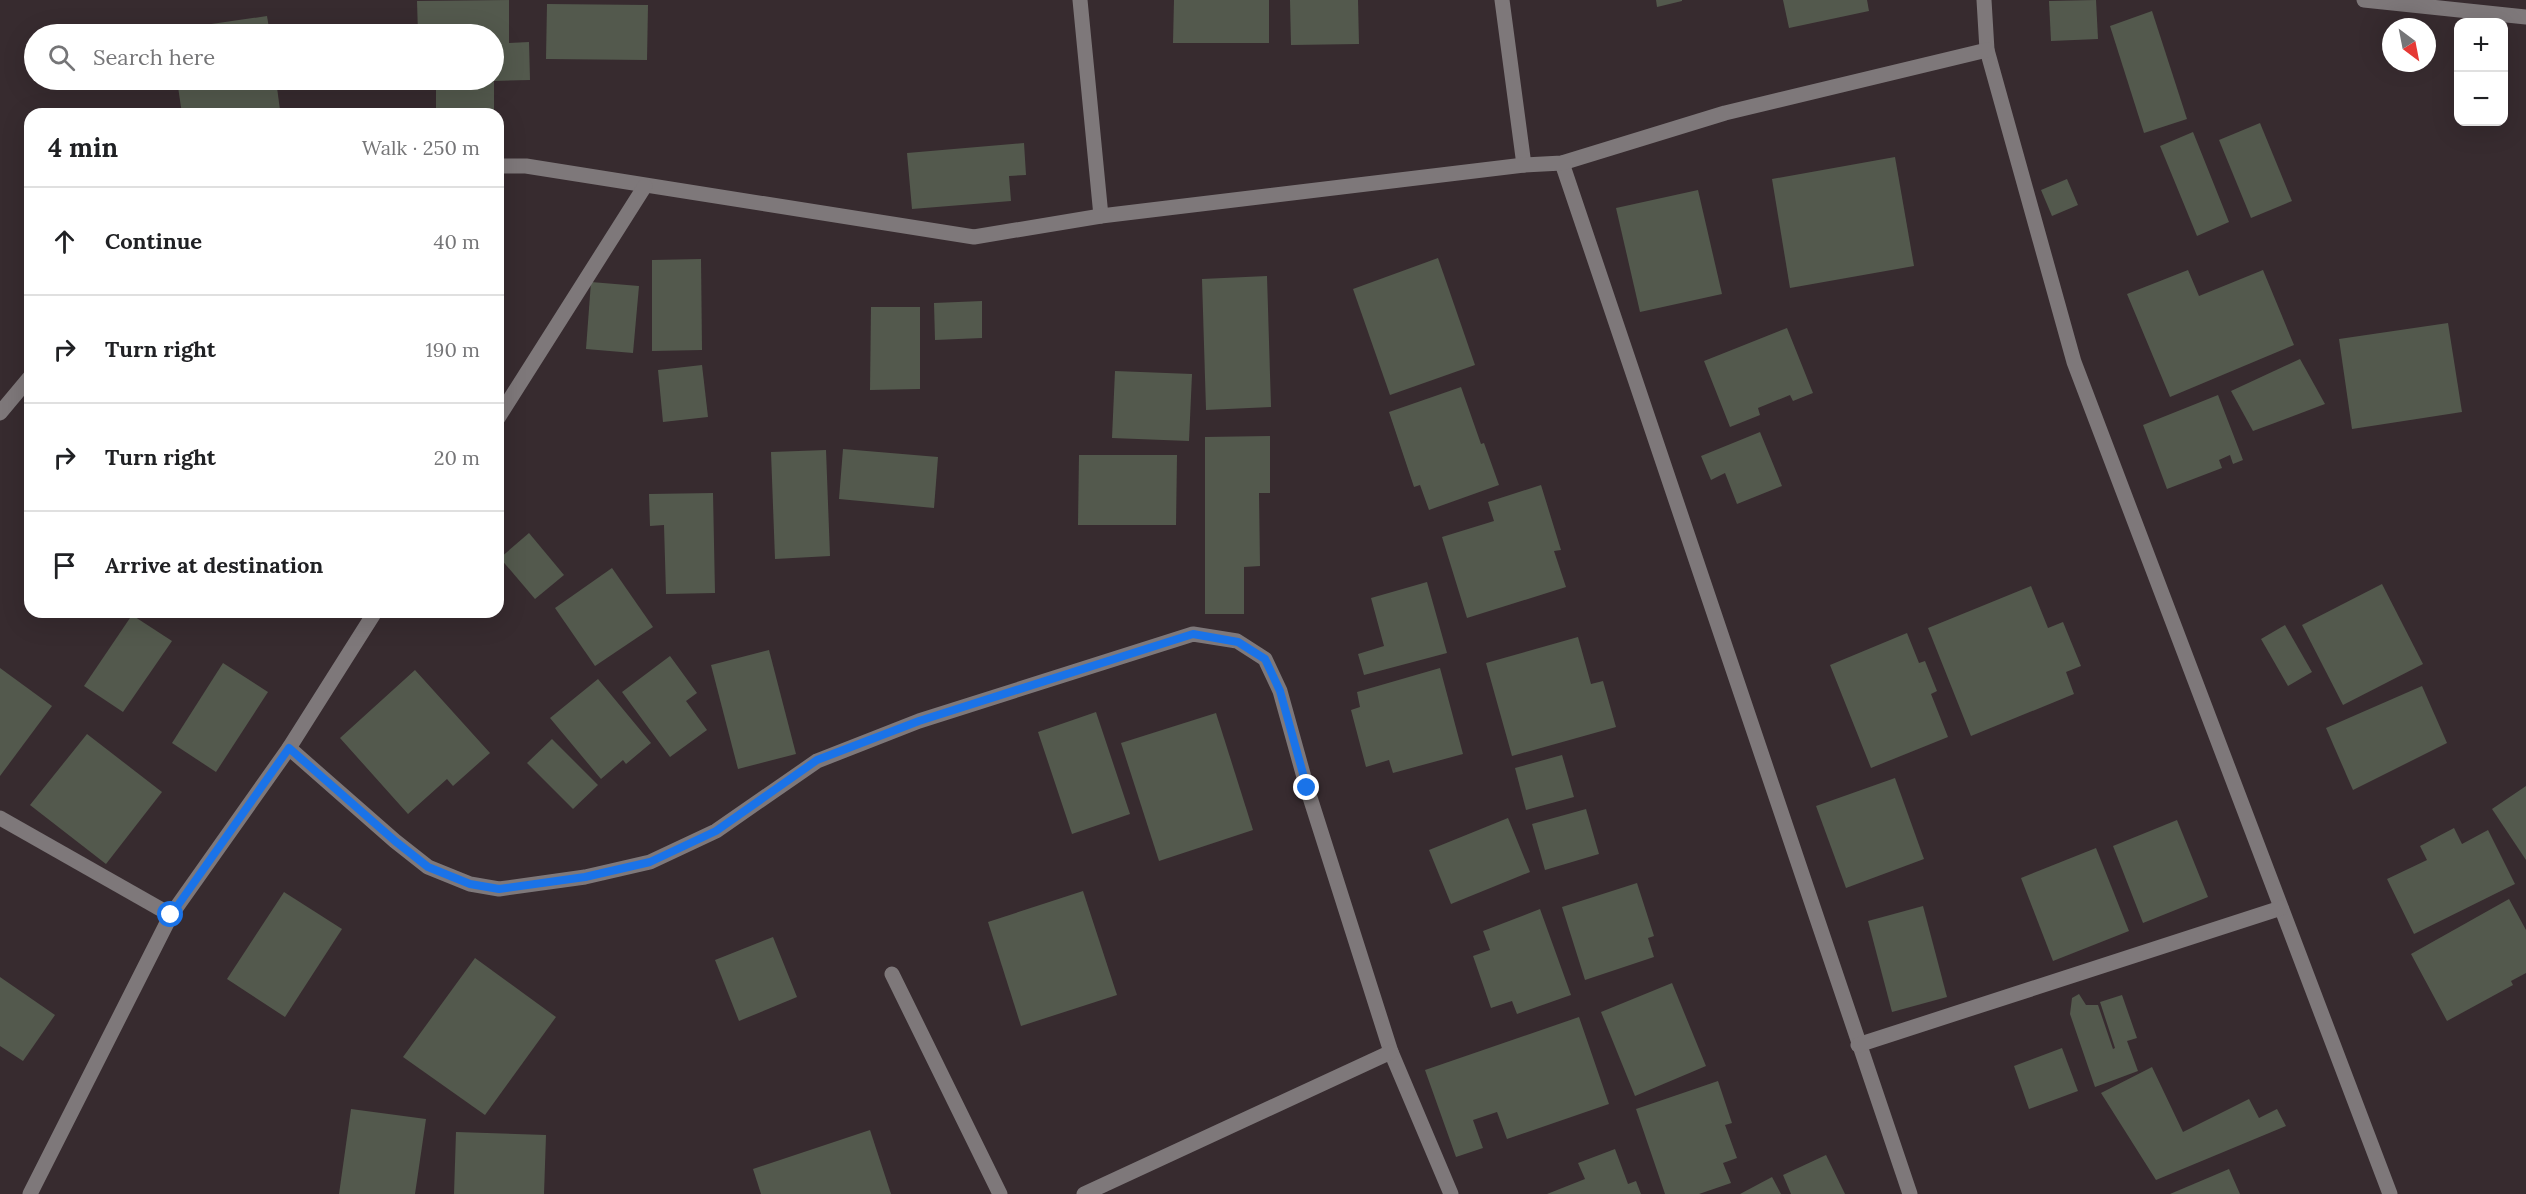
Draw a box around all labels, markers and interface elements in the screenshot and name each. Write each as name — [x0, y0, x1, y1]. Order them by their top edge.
north arrow — [2382, 18, 2436, 72]
map controls — [2454, 18, 2508, 126]
button: + — [2454, 18, 2508, 72]
search box — [24, 24, 504, 90]
icon: search — [45, 41, 78, 74]
text: Search here — [93, 43, 215, 71]
button: − — [2454, 72, 2508, 126]
text: 4 min — [48, 131, 118, 164]
text: Walk · 250 m — [362, 135, 480, 160]
icon: ahead — [48, 225, 81, 258]
text: Continue — [105, 227, 202, 255]
text: 40 m — [434, 229, 480, 254]
icon: right — [48, 333, 81, 366]
text: Turn right — [105, 335, 216, 363]
text: 190 m — [426, 337, 480, 362]
icon: right — [48, 441, 81, 474]
text: Turn right — [105, 443, 216, 471]
text: 20 m — [434, 445, 480, 470]
icon: arrive — [48, 549, 81, 582]
text: Arrive at destination — [105, 551, 323, 579]
route end — [1293, 774, 1319, 800]
route start — [157, 901, 183, 927]

